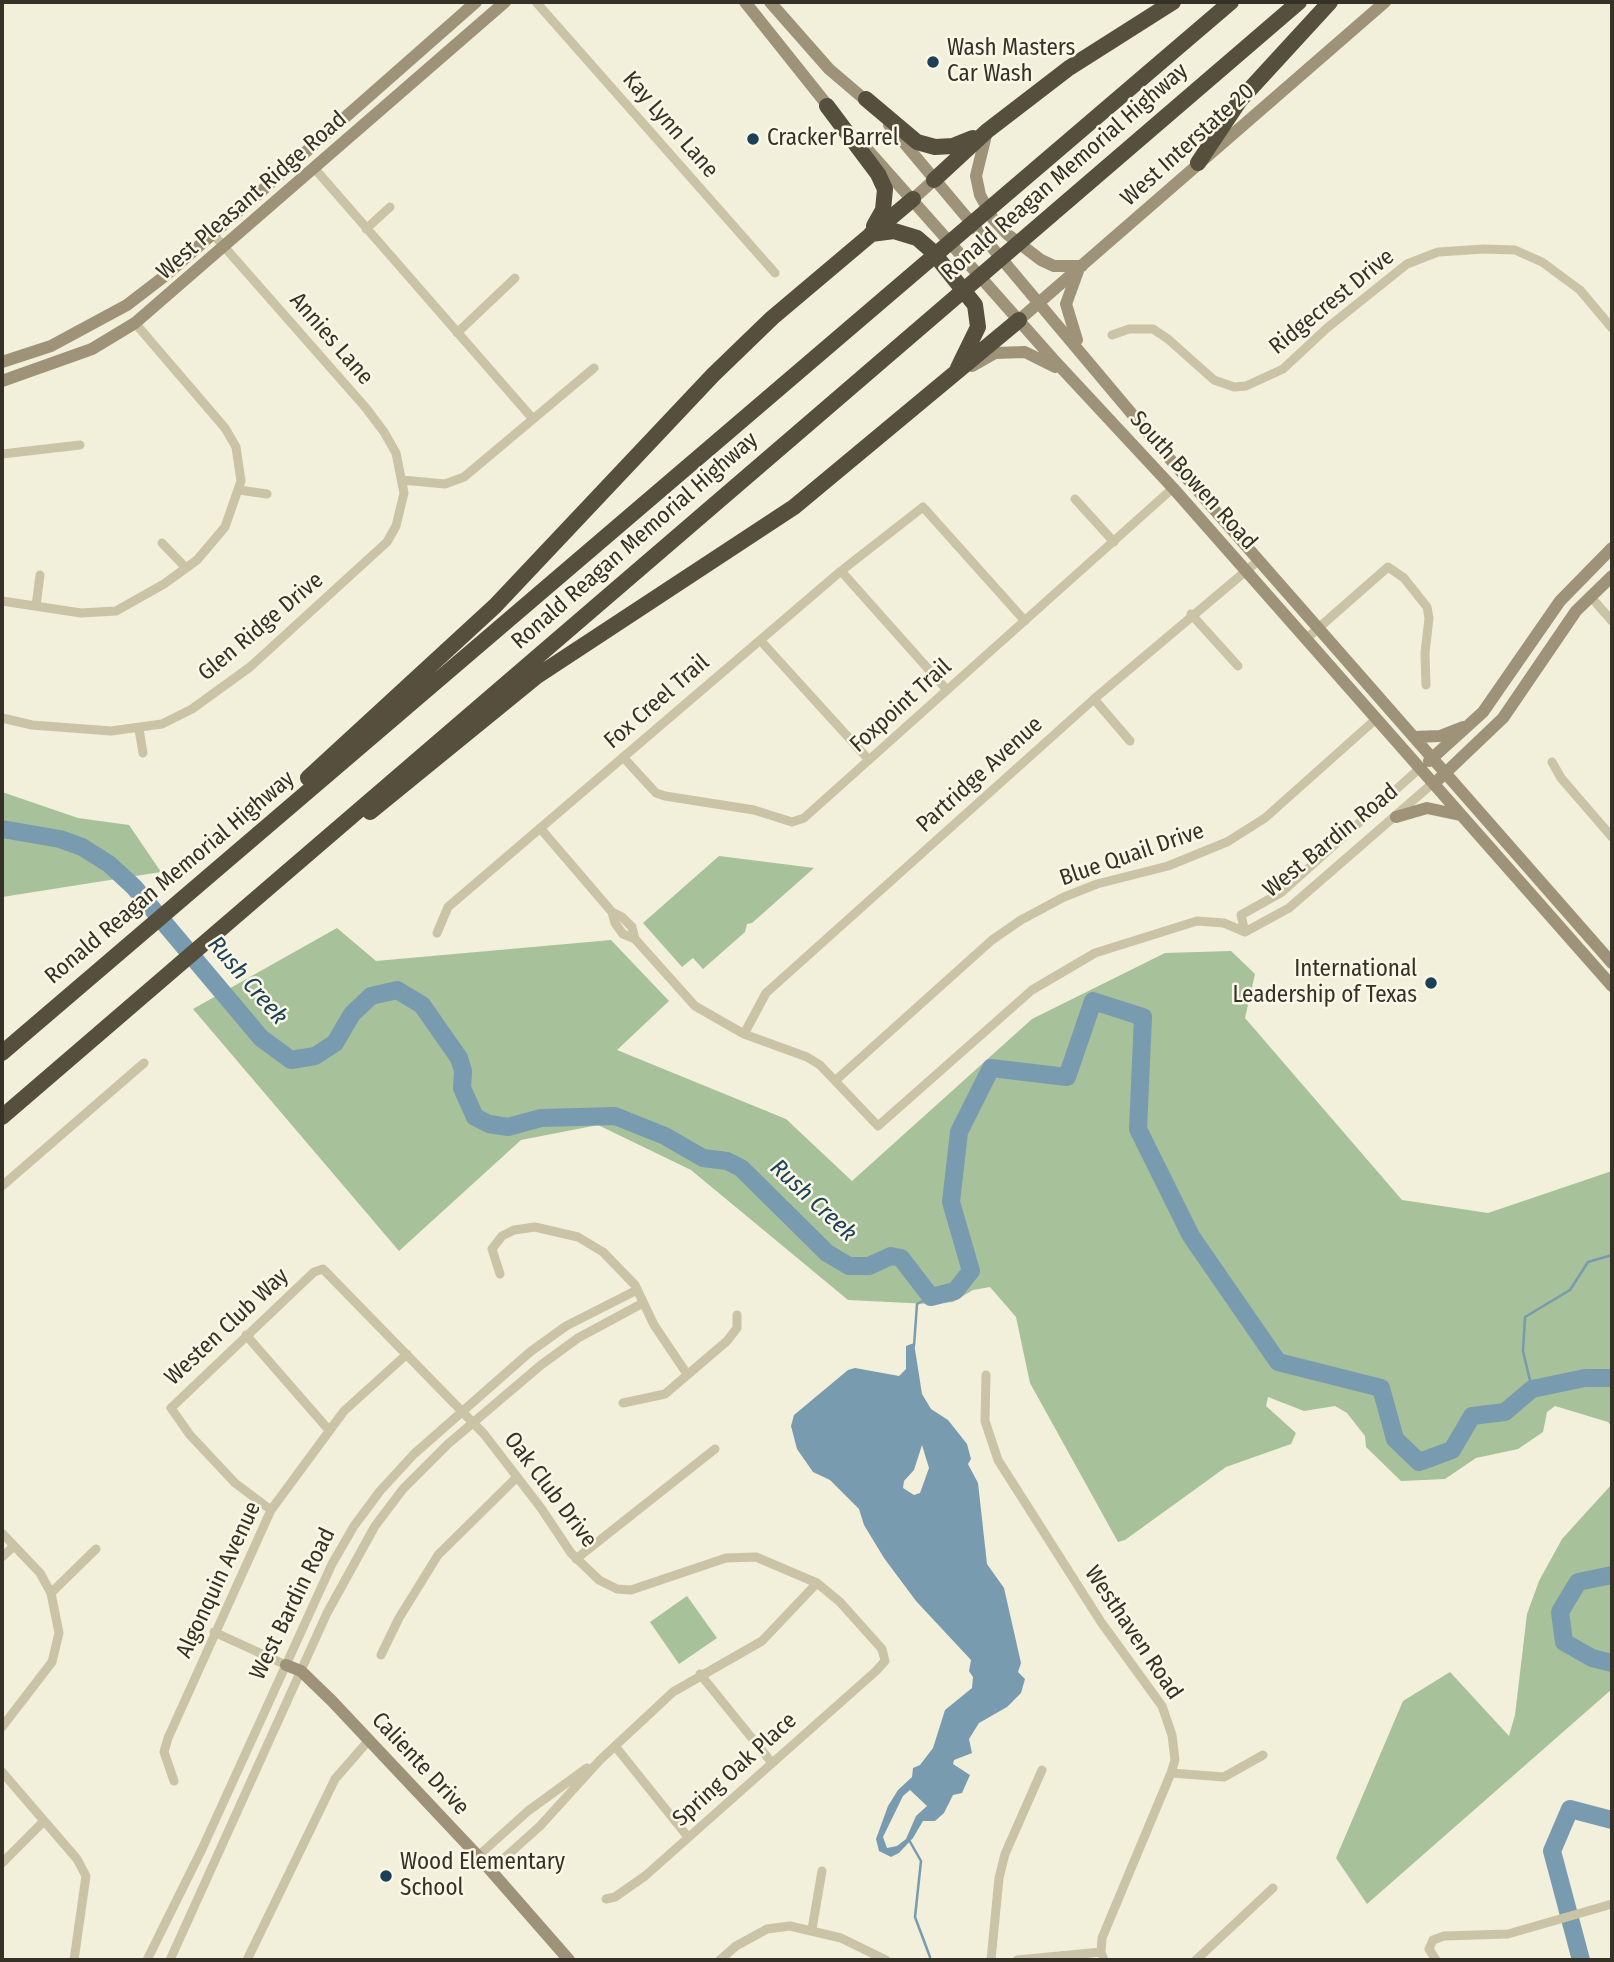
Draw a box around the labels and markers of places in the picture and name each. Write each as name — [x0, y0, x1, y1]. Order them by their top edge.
place label: Wash Masters Car Wash — [947, 35, 1075, 89]
marker: Wash Masters Car Wash — [925, 54, 941, 70]
place label: Cracker Barrel — [767, 125, 899, 153]
marker: Cracker Barrel — [745, 131, 761, 147]
place label: International Leadership of Texas — [1232, 956, 1417, 1010]
marker: International Leadership of Texas — [1423, 975, 1439, 991]
place label: Wood Elementary School — [400, 1849, 565, 1903]
marker: Wood Elementary School — [378, 1868, 394, 1884]

